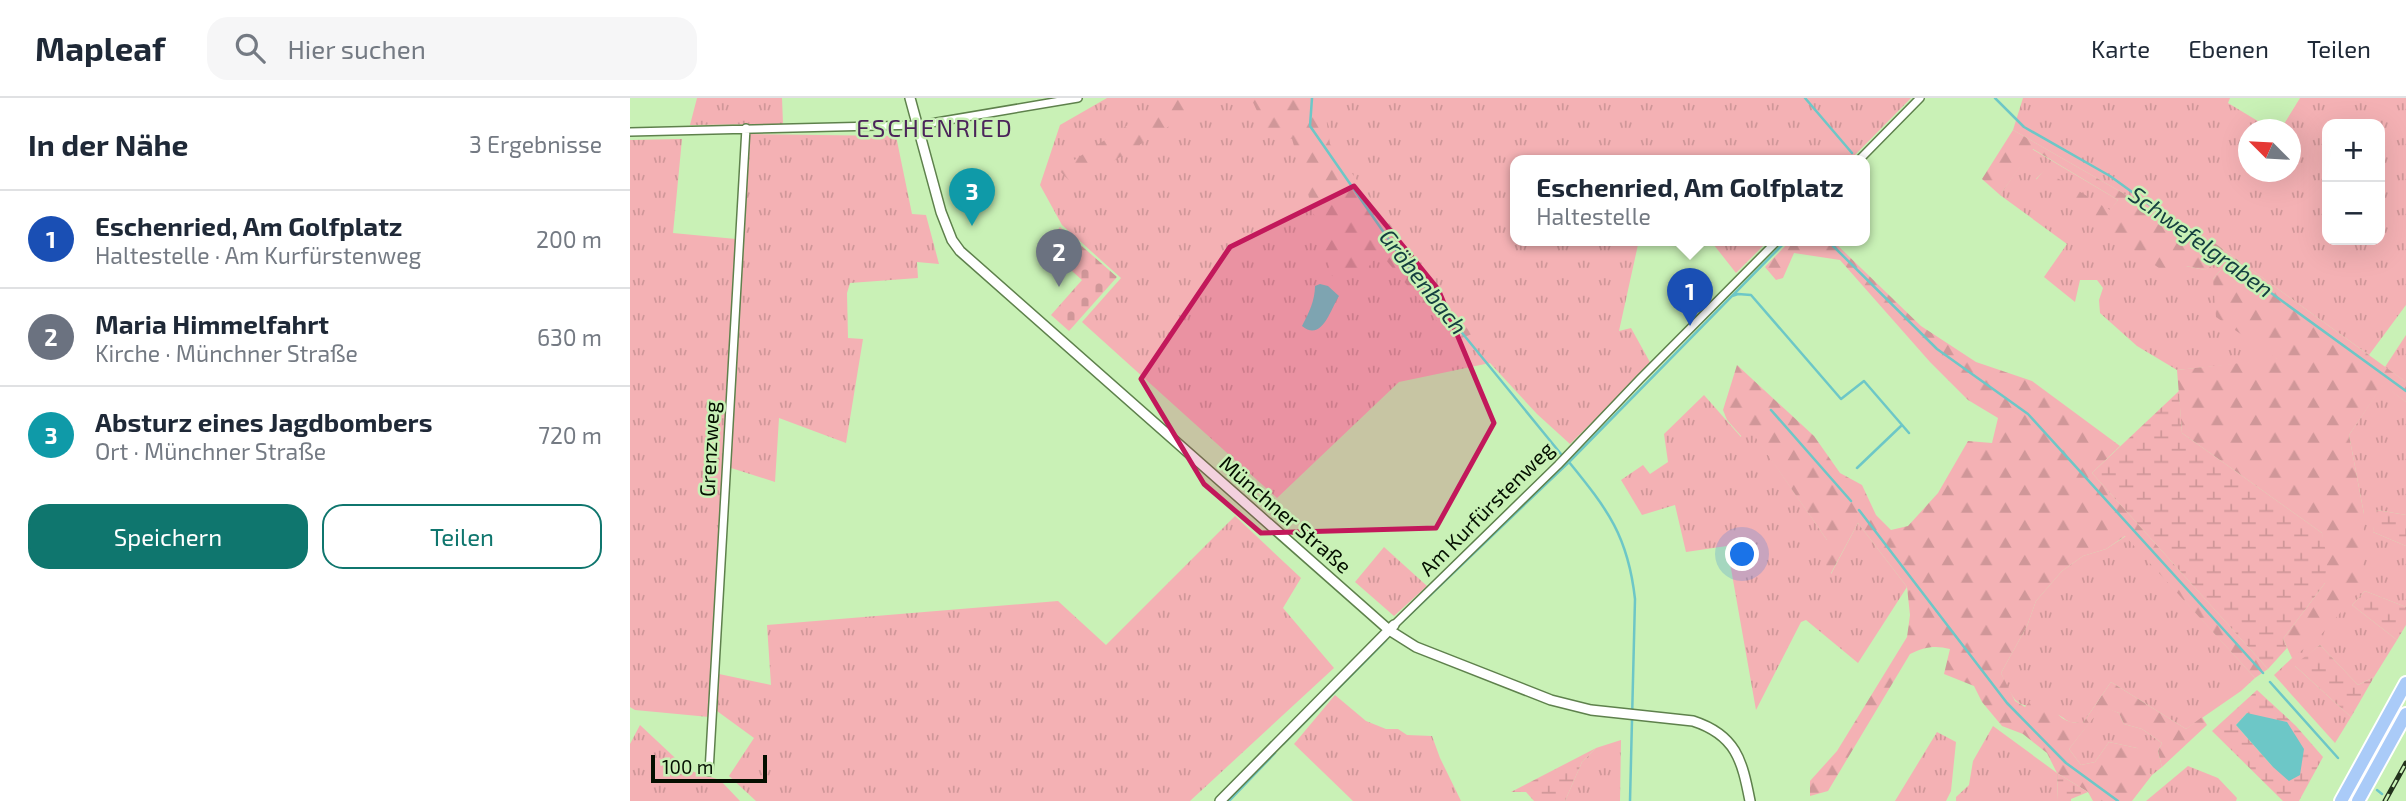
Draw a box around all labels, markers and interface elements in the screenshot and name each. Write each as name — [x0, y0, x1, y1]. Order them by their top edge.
search box — [207, 17, 697, 80]
text: Mapleaf — [35, 28, 165, 68]
icon: search — [231, 29, 269, 67]
text: Hier suchen — [287, 33, 426, 64]
text: Karte — [2091, 34, 2150, 63]
text: Ebenen — [2188, 34, 2269, 63]
text: Teilen — [2307, 34, 2371, 63]
district label: ESCHENRIED — [856, 113, 1014, 142]
north arrow — [2238, 119, 2301, 182]
map controls — [2322, 119, 2385, 245]
button: + — [2322, 119, 2385, 182]
text: In der Nähe — [28, 126, 189, 162]
text: 3 Ergebnisse — [469, 130, 602, 158]
popup — [1510, 155, 1870, 246]
pin: 3 — [949, 168, 995, 226]
text: Eschenried, Am Golfplatz — [1536, 171, 1844, 202]
water label: Schwefelgraben — [2124, 180, 2279, 303]
button: − — [2322, 182, 2385, 245]
text: Haltestelle — [1536, 202, 1651, 230]
text: Eschenried, Am Golfplatz — [95, 210, 403, 241]
water label: Gröbenbach — [1374, 223, 1474, 340]
text: 1 — [46, 225, 56, 253]
text: 200 m — [536, 225, 602, 253]
pin: 2 — [1036, 229, 1082, 287]
text: Haltestelle · Am Kurfürstenweg — [95, 241, 421, 269]
pin: 1 — [1667, 268, 1713, 326]
text: Maria Himmelfahrt — [95, 308, 329, 339]
text: 2 — [44, 323, 58, 351]
text: 630 m — [537, 323, 602, 351]
text: Kirche · Münchner Straße — [95, 339, 358, 367]
street label: Grenzweg — [694, 400, 724, 497]
text: Absturz eines Jagdbombers — [95, 406, 432, 437]
text: 3 — [44, 421, 58, 449]
text: 720 m — [538, 421, 602, 449]
street label: Am Kurfürstenweg — [1414, 435, 1558, 580]
text: Ort · Münchner Straße — [95, 437, 326, 465]
street label: Münchner Straße — [1215, 450, 1357, 578]
button: Speichern — [28, 504, 308, 569]
button: Teilen — [322, 504, 602, 569]
your location — [1725, 537, 1759, 571]
scale bar — [651, 752, 766, 784]
text: 100 m — [662, 755, 713, 778]

